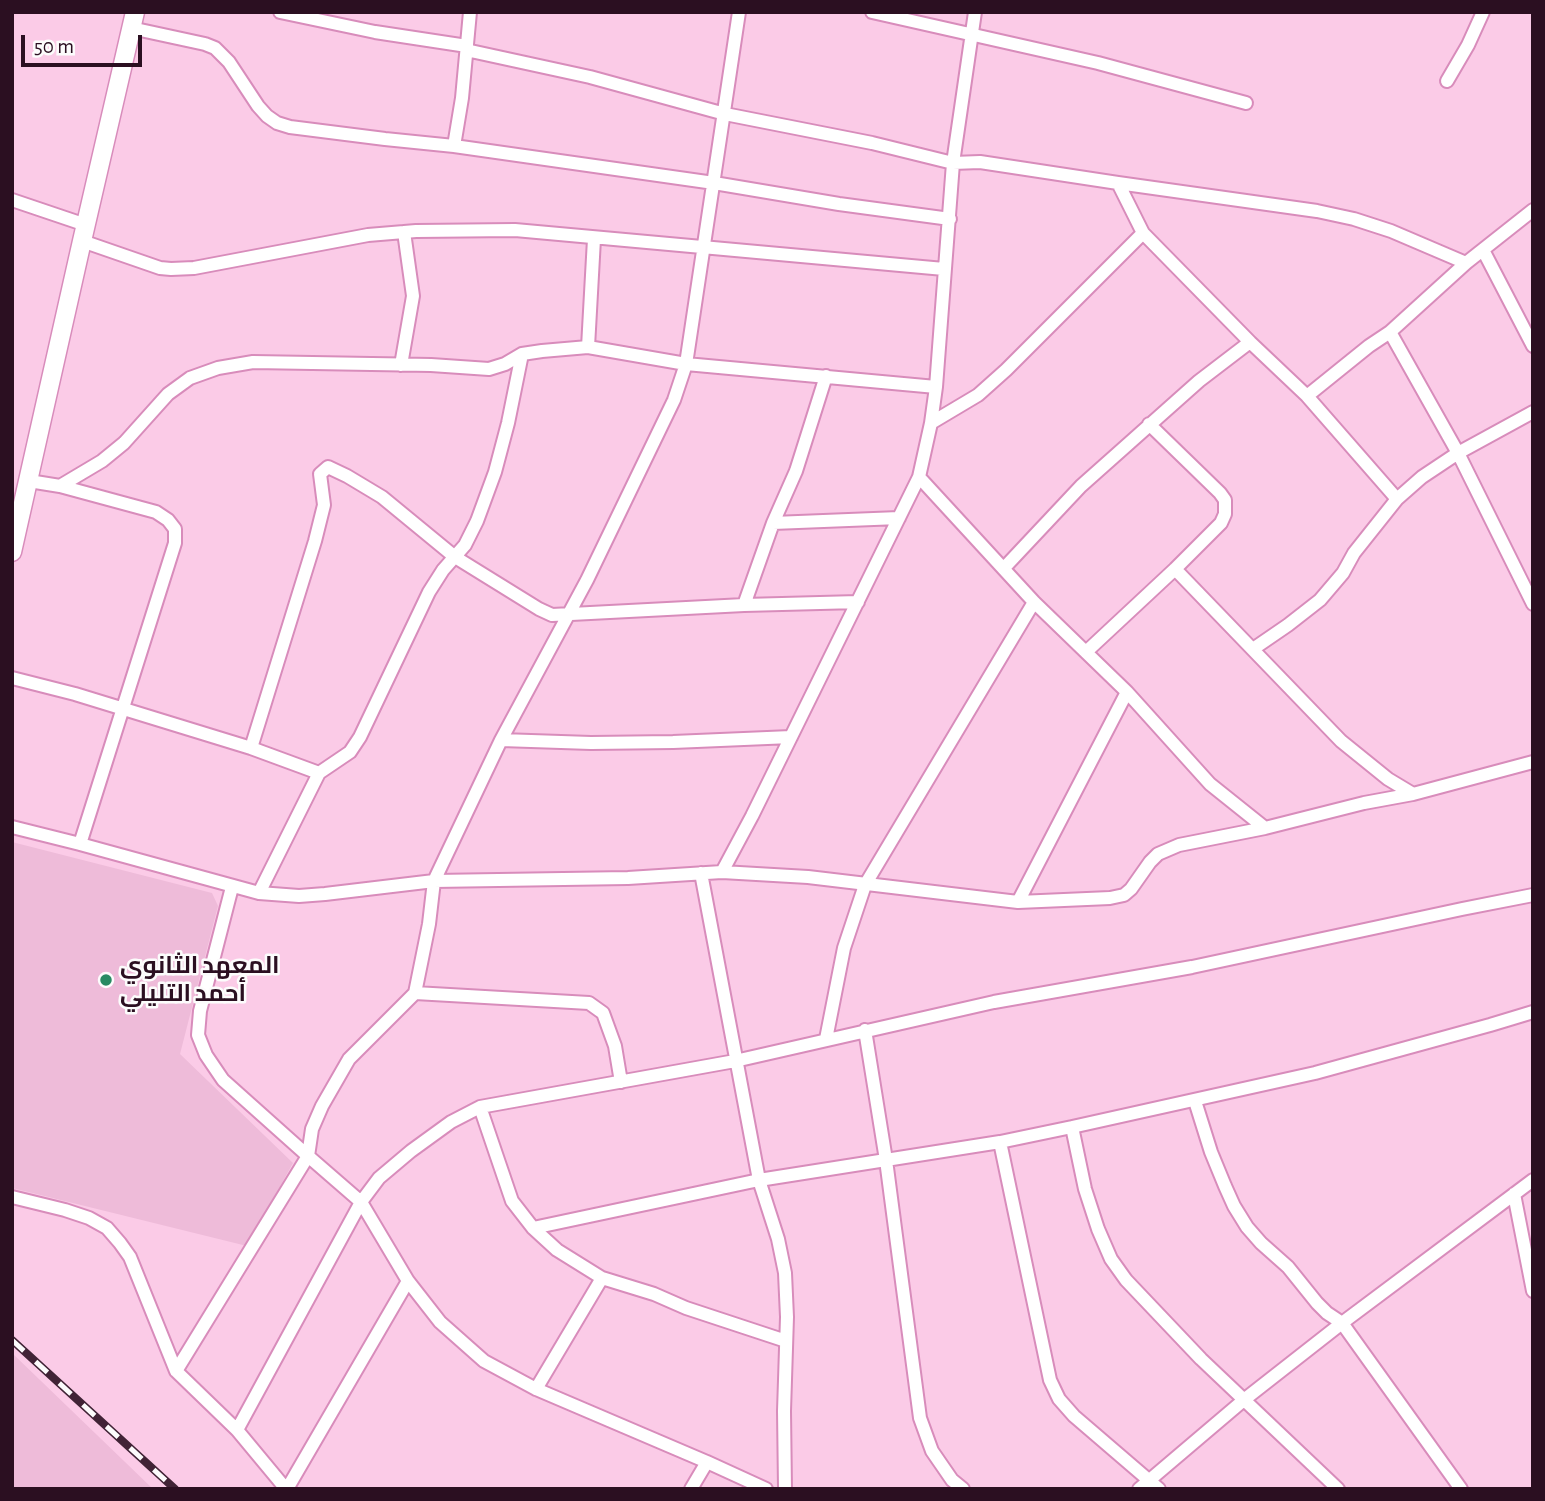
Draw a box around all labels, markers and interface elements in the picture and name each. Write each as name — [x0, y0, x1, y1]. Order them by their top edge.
scale bar — [24, 21, 145, 65]
text: 50 m — [34, 36, 74, 57]
place label: المعهد الثانوي أحمد التليلي — [120, 952, 280, 1008]
marker: المعهد الثانوي أحمد التليلي — [98, 972, 114, 988]

